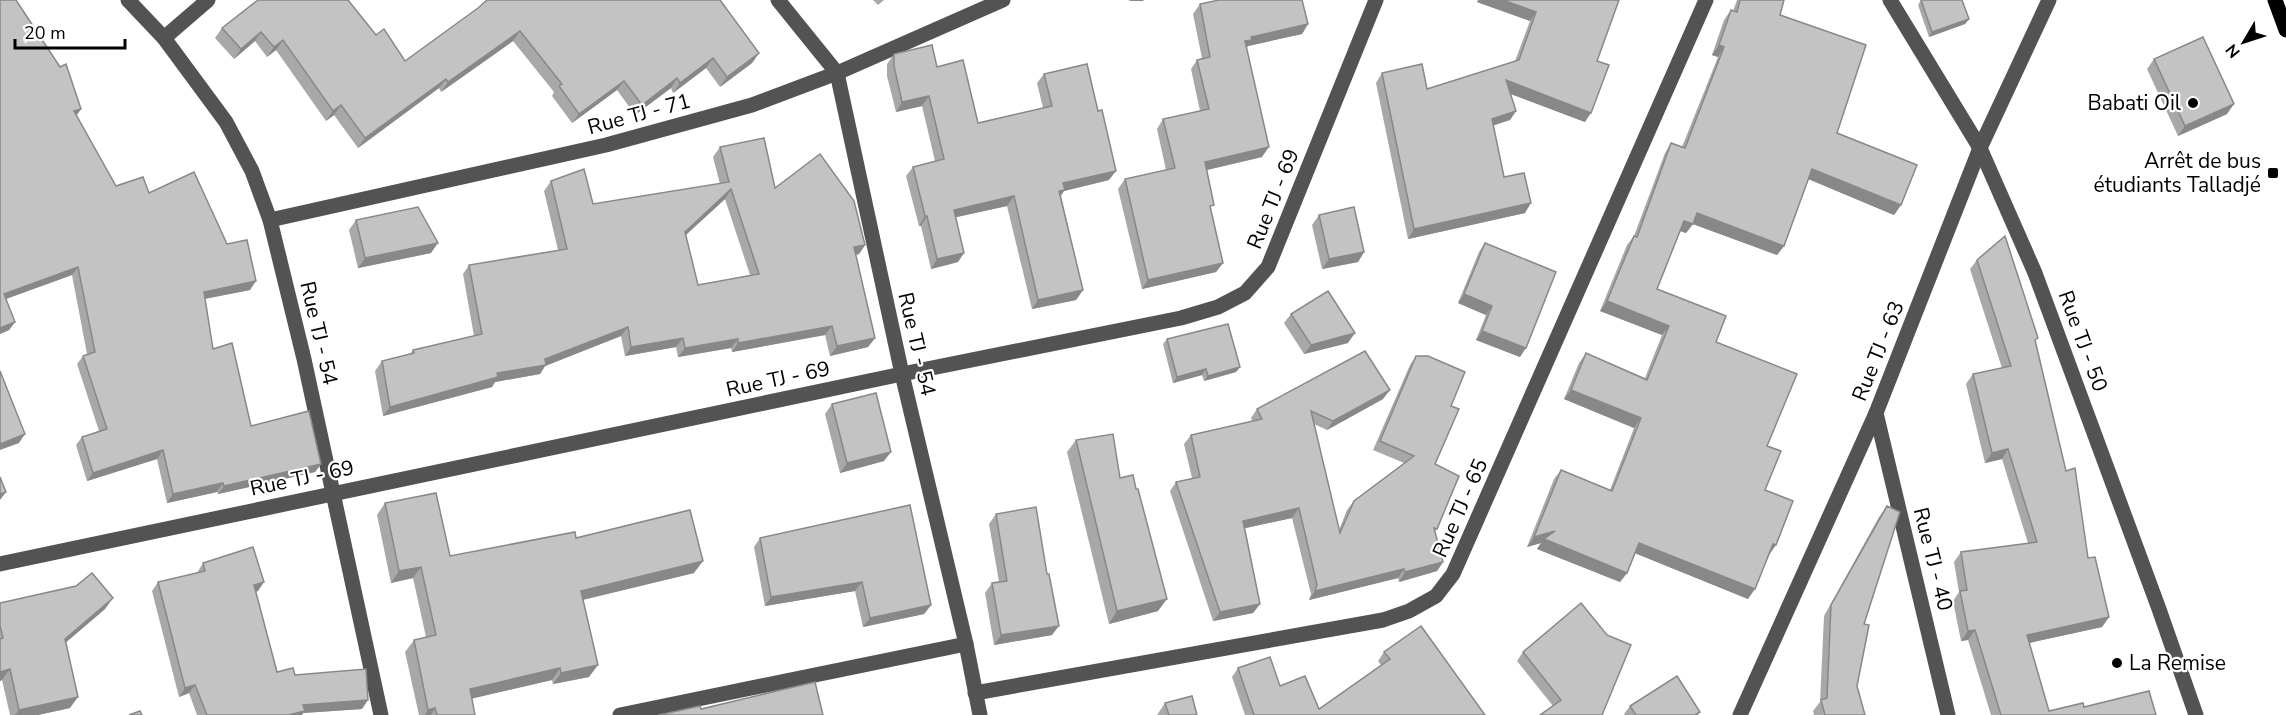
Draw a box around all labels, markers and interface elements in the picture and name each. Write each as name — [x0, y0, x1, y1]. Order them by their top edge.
scale bar — [15, 12, 124, 50]
north arrow — [2214, 12, 2274, 72]
text: 20 m — [24, 21, 66, 45]
text: N — [2221, 39, 2245, 62]
street label: Rue TJ - 71 — [584, 87, 694, 141]
place label: Babati Oil — [2087, 89, 2182, 117]
marker: Babati Oil — [2186, 96, 2200, 110]
street label: Rue TJ - 69 — [1240, 145, 1306, 253]
place label: Arrêt de bus étudiants Talladjé — [2094, 147, 2261, 199]
marker: Arrêt de bus étudiants Talladjé — [2266, 166, 2280, 180]
street label: Rue TJ - 54 — [293, 278, 345, 388]
street label: Rue TJ - 50 — [2052, 287, 2114, 395]
street label: Rue TJ - 54 — [891, 289, 943, 399]
street label: Rue TJ - 63 — [1845, 297, 1911, 405]
street label: Rue TJ - 69 — [723, 354, 833, 404]
street label: Rue TJ - 69 — [247, 453, 357, 503]
street label: Rue TJ - 65 — [1426, 454, 1494, 562]
street label: Rue TJ - 40 — [1907, 504, 1959, 614]
place label: La Remise — [2129, 649, 2226, 677]
marker: La Remise — [2110, 656, 2124, 670]

